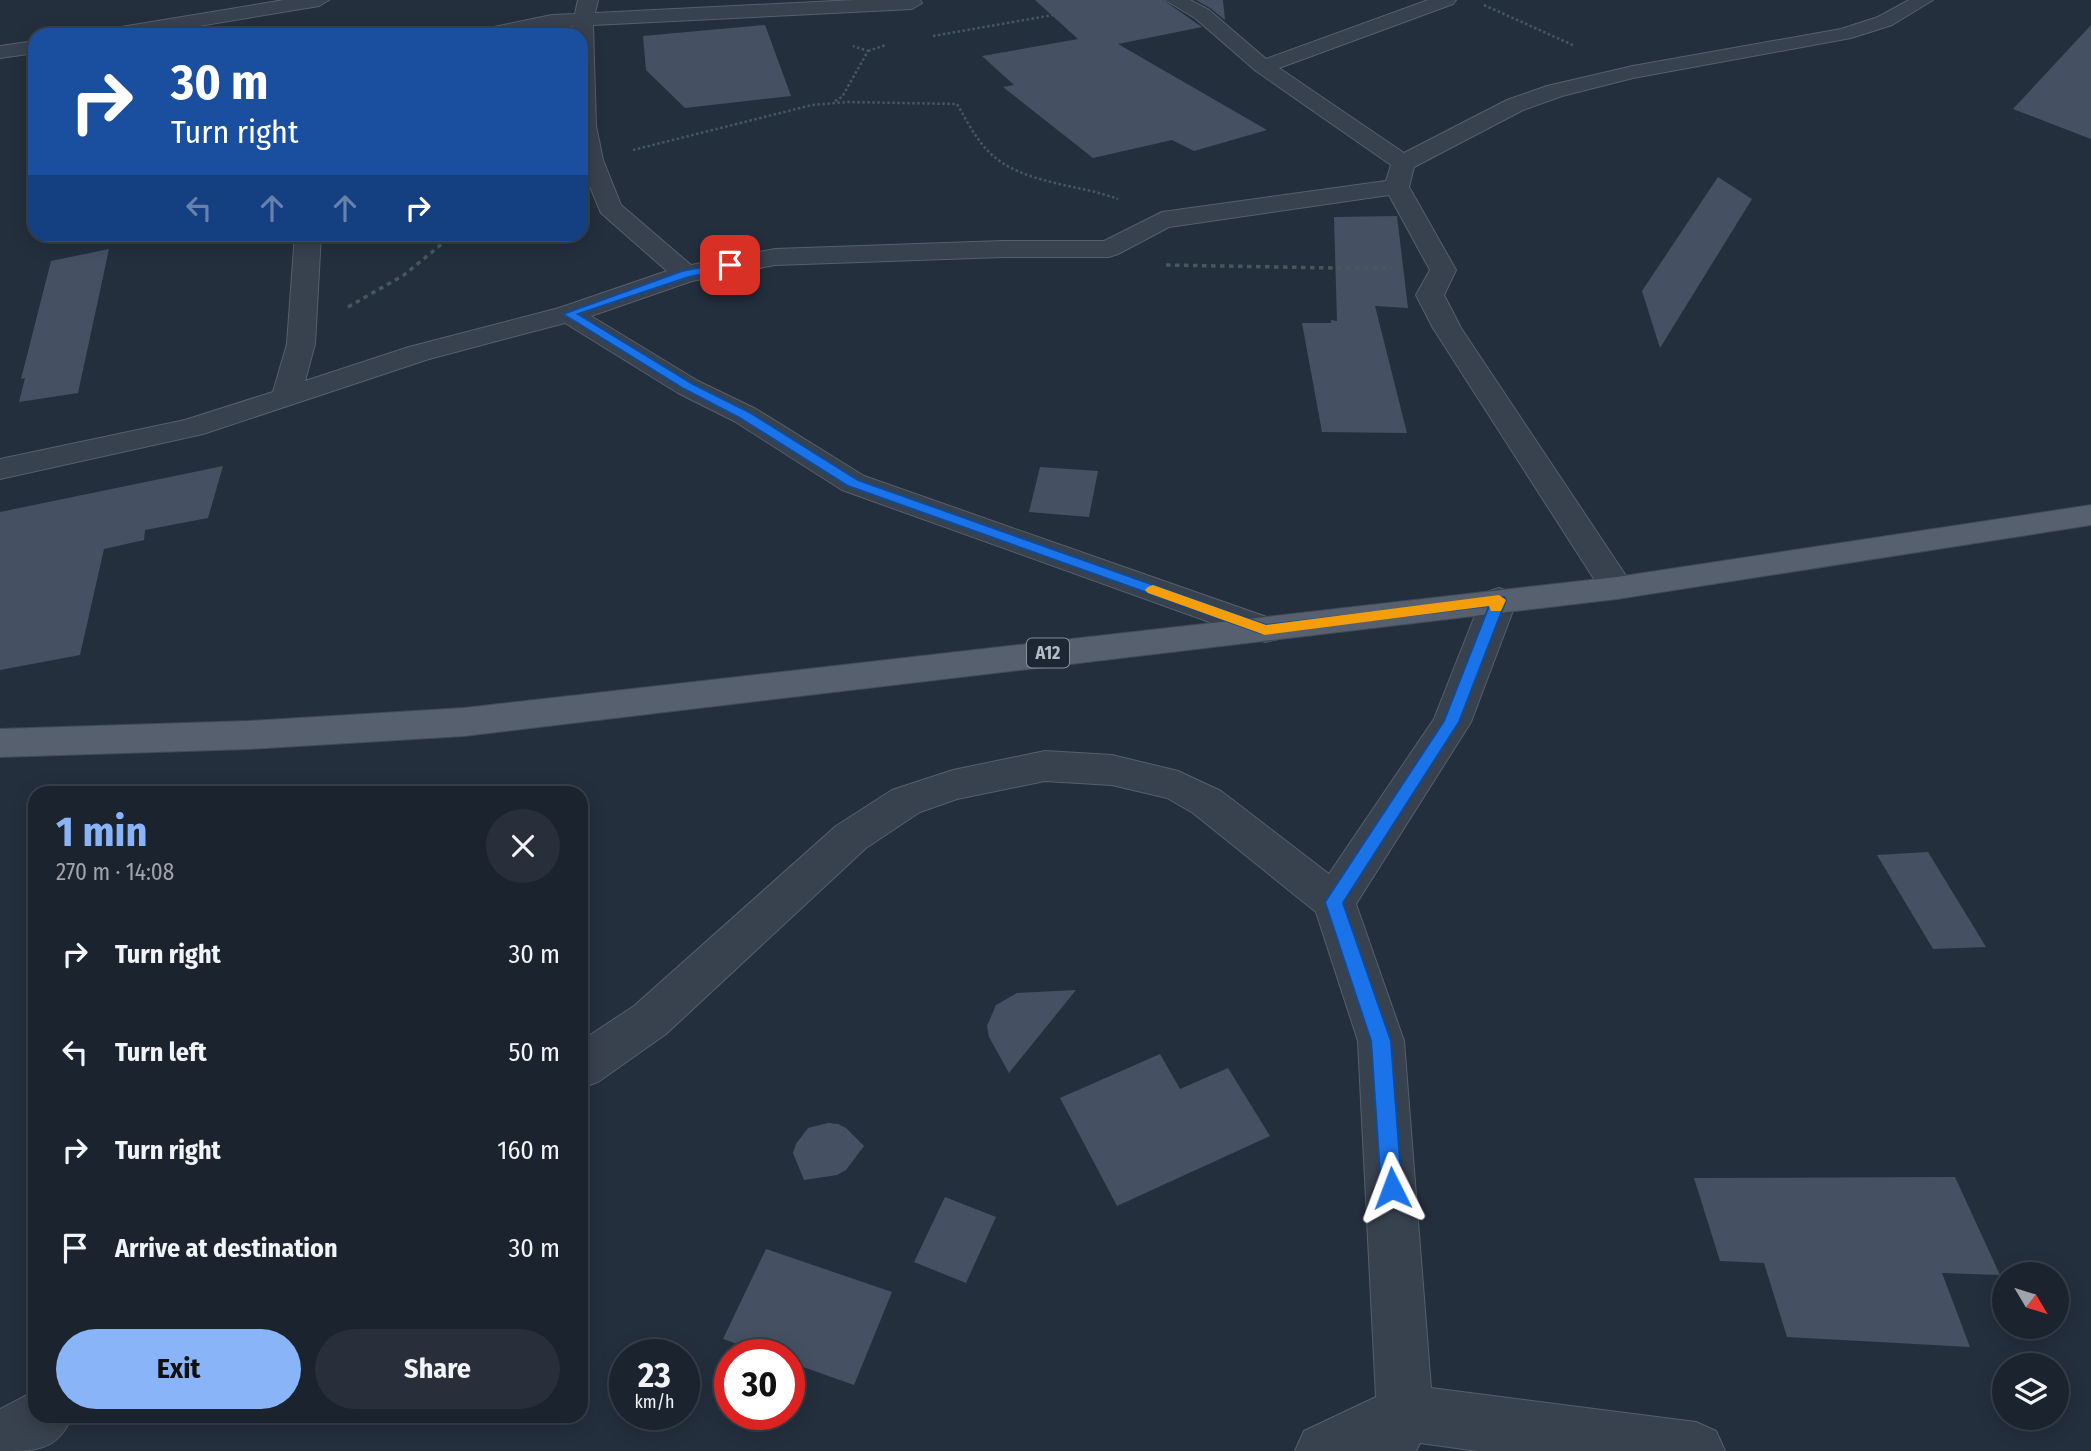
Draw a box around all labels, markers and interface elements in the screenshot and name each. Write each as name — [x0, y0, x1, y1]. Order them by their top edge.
text: 30 m — [171, 53, 269, 112]
icon: right — [56, 56, 147, 147]
text: Turn right — [171, 113, 298, 151]
icon: left — [180, 189, 218, 227]
icon: ahead — [253, 189, 291, 227]
icon: ahead — [326, 189, 364, 227]
icon: right — [399, 189, 437, 227]
pin — [700, 235, 760, 295]
icon: arrive — [711, 246, 749, 284]
road number: A12 — [1027, 638, 1069, 668]
text: 1 min — [56, 807, 147, 857]
button: close — [486, 809, 560, 883]
text: 270 m · 14:08 — [56, 858, 174, 886]
icon: right — [56, 935, 94, 973]
text: Turn right — [115, 939, 221, 970]
text: 30 m — [509, 939, 560, 970]
icon: left — [56, 1033, 94, 1071]
text: Turn left — [115, 1037, 207, 1068]
text: 50 m — [508, 1037, 560, 1068]
icon: right — [56, 1131, 94, 1169]
text: Turn right — [115, 1135, 221, 1166]
text: 160 m — [497, 1135, 560, 1166]
position arrow — [1355, 1151, 1429, 1225]
icon: arrive — [56, 1229, 94, 1267]
text: Arrive at destination — [115, 1233, 338, 1264]
text: 30 m — [509, 1233, 560, 1264]
north arrow — [1992, 1262, 2068, 1339]
map controls — [1992, 1262, 2069, 1430]
button: Exit — [56, 1329, 301, 1409]
button: Share — [315, 1329, 560, 1409]
speed limit sign: 30 — [714, 1339, 805, 1430]
button: layers — [1992, 1353, 2069, 1430]
text: 23 — [638, 1354, 671, 1396]
text: km/h — [634, 1391, 675, 1413]

